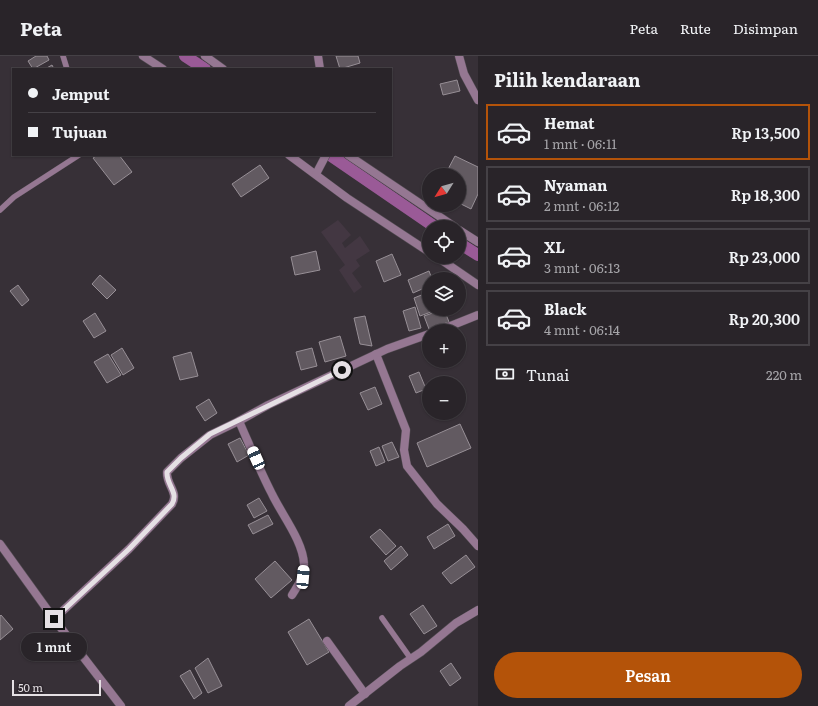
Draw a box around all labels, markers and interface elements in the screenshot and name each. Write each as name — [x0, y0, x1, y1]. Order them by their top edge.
text: Peta — [20, 14, 62, 42]
text: Peta — [629, 18, 658, 38]
text: Rute — [680, 18, 711, 38]
text: Disimpan — [733, 18, 798, 38]
text: Pilih kendaraan — [494, 66, 640, 93]
text: Jemput — [52, 82, 110, 105]
text: Hemat — [544, 111, 595, 134]
icon: car — [496, 114, 532, 150]
text: Tujuan — [52, 120, 107, 143]
text: Rp 13,500 — [731, 121, 800, 144]
text: 1 mnt · 06:11 — [544, 134, 617, 153]
north arrow — [422, 168, 466, 212]
map controls — [422, 168, 466, 420]
text: Nyaman — [544, 173, 607, 196]
icon: car — [496, 176, 532, 212]
text: Rp 18,300 — [731, 183, 800, 206]
text: 2 mnt · 06:12 — [544, 196, 619, 215]
button: locate — [422, 220, 466, 264]
text: XL — [544, 235, 565, 258]
icon: car — [496, 238, 532, 274]
text: Rp 23,000 — [729, 245, 800, 268]
text: 3 mnt · 06:13 — [544, 258, 620, 277]
button: layers — [422, 272, 466, 316]
text: Black — [544, 297, 587, 320]
icon: car — [496, 300, 532, 336]
text: Rp 20,300 — [729, 307, 800, 330]
text: 4 mnt · 06:14 — [544, 320, 620, 339]
button: + — [422, 324, 466, 368]
route start — [333, 361, 351, 379]
icon: cash — [494, 363, 516, 385]
text: Tunai — [526, 363, 569, 386]
text: 220 m — [766, 365, 802, 384]
button: − — [422, 376, 466, 420]
car — [246, 445, 266, 471]
car — [296, 565, 310, 589]
route end — [45, 610, 63, 628]
callout: 1 mnt — [21, 633, 87, 661]
text: 1 mnt — [37, 637, 71, 656]
button: Pesan — [494, 652, 802, 698]
scale bar — [12, 678, 101, 697]
text: 50 m — [18, 679, 43, 695]

